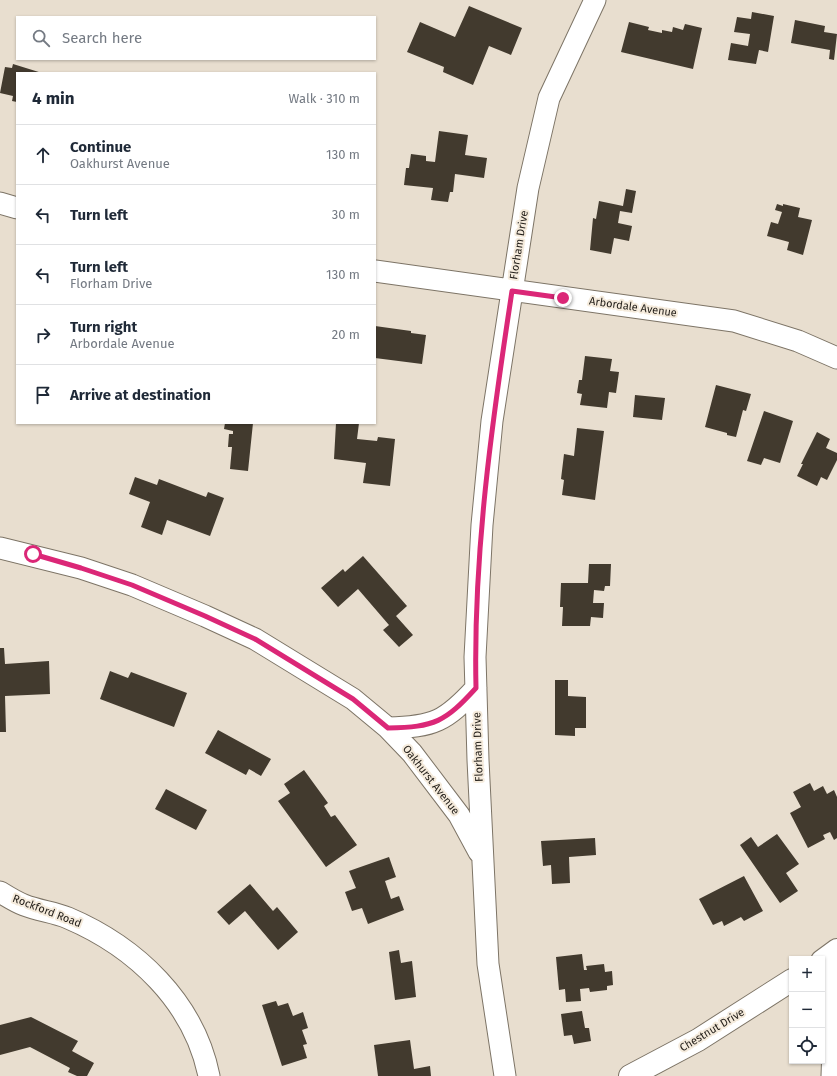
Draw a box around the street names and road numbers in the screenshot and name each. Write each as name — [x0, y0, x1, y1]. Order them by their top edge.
street label: Florham Drive — [507, 210, 531, 280]
street label: Arbordale Avenue — [588, 294, 678, 320]
street label: Florham Drive — [470, 712, 486, 782]
street label: Oakhurst Avenue — [400, 743, 462, 817]
street label: Rockford Road — [11, 892, 83, 930]
street label: Chestnut Drive — [677, 1006, 747, 1054]

